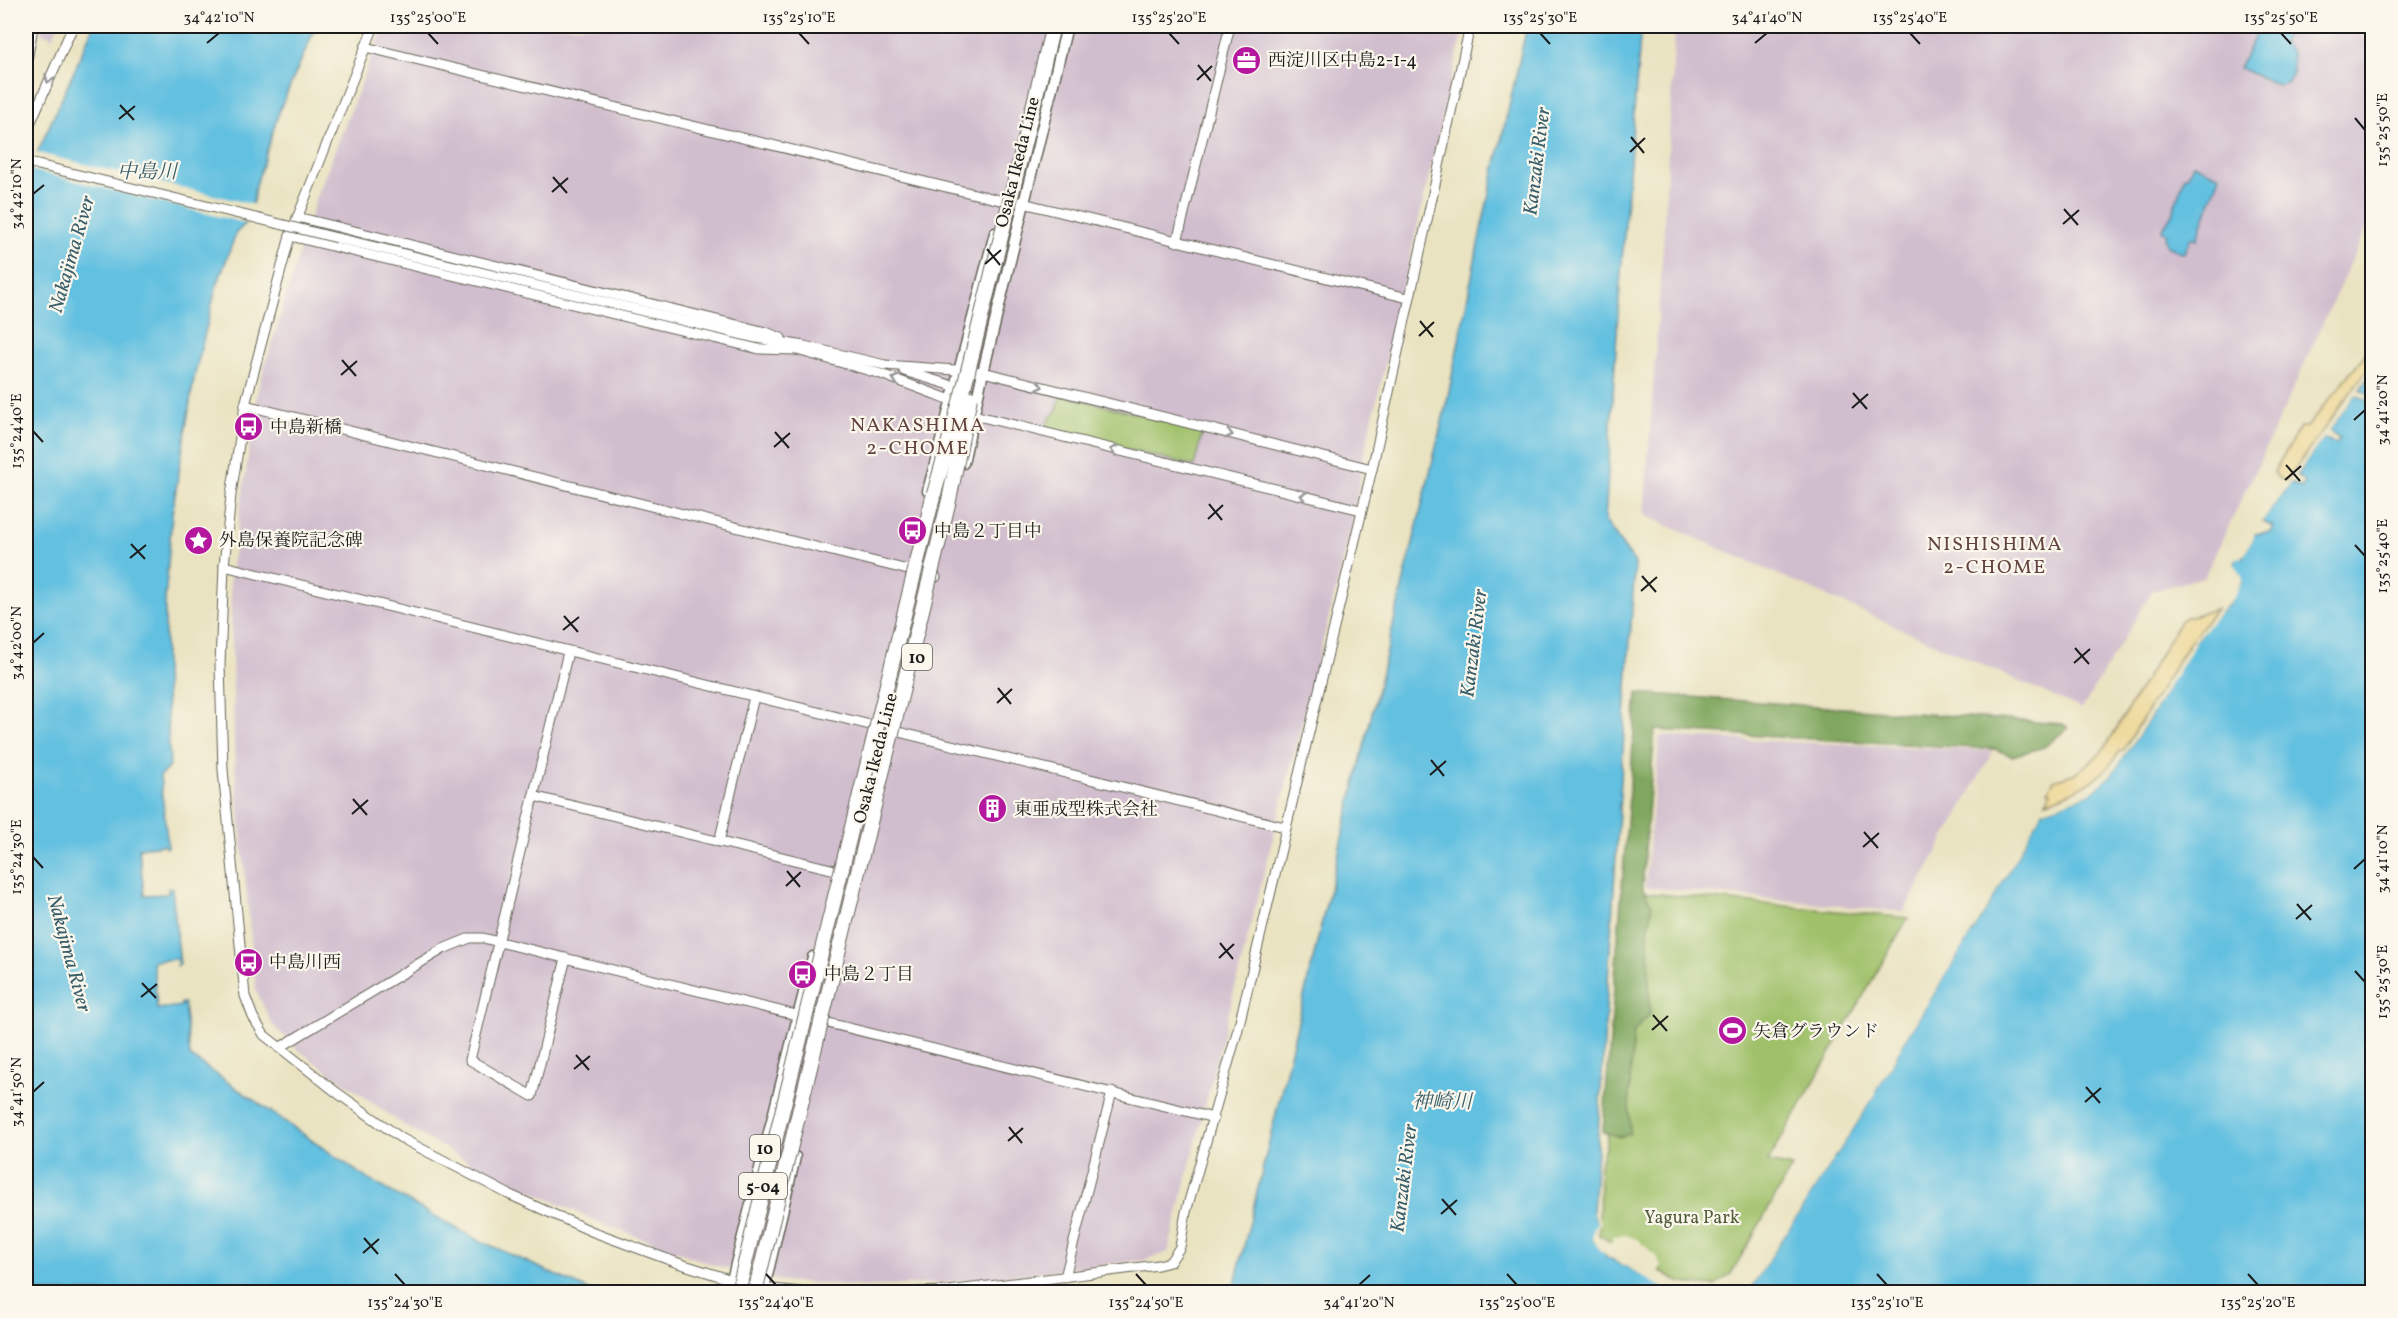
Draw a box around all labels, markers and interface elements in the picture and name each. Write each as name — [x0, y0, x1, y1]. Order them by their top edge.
text: 34°42'10"N — [183, 8, 255, 29]
text: 135°25'00"E — [390, 8, 466, 29]
text: 135°25'10"E — [762, 8, 836, 29]
text: 135°25'20"E — [1131, 8, 1207, 29]
text: 135°25'30"E — [1503, 8, 1577, 29]
text: 34°41'40"N — [1732, 8, 1802, 29]
text: 135°25'40"E — [1873, 8, 1947, 29]
text: 135°25'50"E — [2244, 8, 2318, 29]
office icon: 西淀川区中島2-1-4 — [1231, 44, 1263, 76]
place label: 西淀川区中島2-1-4 — [1268, 49, 1417, 74]
one-way arrow — [45, 73, 57, 84]
text: 135°25'50"E — [2373, 93, 2394, 167]
street label: Osaka Ikeda Line — [990, 94, 1047, 230]
water label: Kanzaki River — [1517, 105, 1559, 217]
text: 34°42'10"N — [7, 158, 28, 230]
water label: 中島川 — [117, 159, 179, 187]
water label: Nakajima River — [43, 192, 103, 316]
one-way arrow — [891, 374, 902, 387]
text: 34°41'20"N — [2373, 374, 2394, 446]
one-way arrow — [1034, 379, 1044, 392]
text: 135°24'40"E — [7, 393, 28, 469]
bus stop icon: 中島新橋 — [233, 411, 265, 443]
district label: NAKASHIMA 2-CHOME — [850, 412, 986, 463]
place label: 中島新橋 — [270, 416, 342, 441]
one-way arrow — [1223, 426, 1233, 439]
one-way arrow — [1110, 444, 1120, 457]
one-way arrow — [1299, 491, 1309, 504]
bus stop icon: 中島２丁目中 — [897, 515, 929, 547]
text: 135°25'40"E — [2373, 519, 2394, 593]
place label: 中島２丁目中 — [934, 520, 1042, 545]
place icon: 外島保養院記念碑 — [182, 524, 214, 556]
place label: 外島保養院記念碑 — [219, 529, 363, 554]
district label: NISHISHIMA 2-CHOME — [1927, 531, 2063, 582]
water label: Kanzaki River — [1454, 587, 1496, 699]
text: 34°42'00"N — [7, 606, 28, 680]
road number: 10 — [902, 644, 932, 670]
street label: Osaka Ikeda Line — [848, 690, 905, 826]
building icon: 東亜成型株式会社 — [977, 793, 1009, 825]
place label: 東亜成型株式会社 — [1014, 798, 1158, 823]
text: 135°24'30"E — [7, 819, 28, 895]
text: 34°41'10"N — [2373, 824, 2394, 894]
water label: Nakajima River — [39, 892, 97, 1016]
text: 135°25'30"E — [2373, 945, 2394, 1019]
bus stop icon: 中島川西 — [232, 946, 264, 978]
place label: 中島川西 — [269, 951, 341, 976]
bus stop icon: 中島２丁目 — [787, 958, 819, 990]
place label: 中島２丁目 — [824, 963, 914, 988]
sports icon: 矢倉グラウンド — [1716, 1015, 1748, 1047]
place label: 矢倉グラウンド — [1753, 1020, 1879, 1045]
text: 34°41'50"N — [7, 1057, 28, 1127]
water label: 神崎川 — [1412, 1089, 1474, 1117]
water label: Kanzaki River — [1384, 1122, 1426, 1234]
road number: 10 — [750, 1135, 780, 1161]
road number: 5-04 — [739, 1173, 787, 1199]
park label: Yagura Park — [1644, 1206, 1740, 1231]
text: 135°24'30"E — [367, 1293, 443, 1314]
text: 135°24'40"E — [738, 1293, 814, 1314]
text: 135°24'50"E — [1108, 1293, 1184, 1314]
text: 34°41'20"N — [1323, 1293, 1395, 1314]
text: 135°25'00"E — [1479, 1293, 1555, 1314]
text: 135°25'10"E — [1850, 1293, 1924, 1314]
text: 135°25'20"E — [2220, 1293, 2296, 1314]

